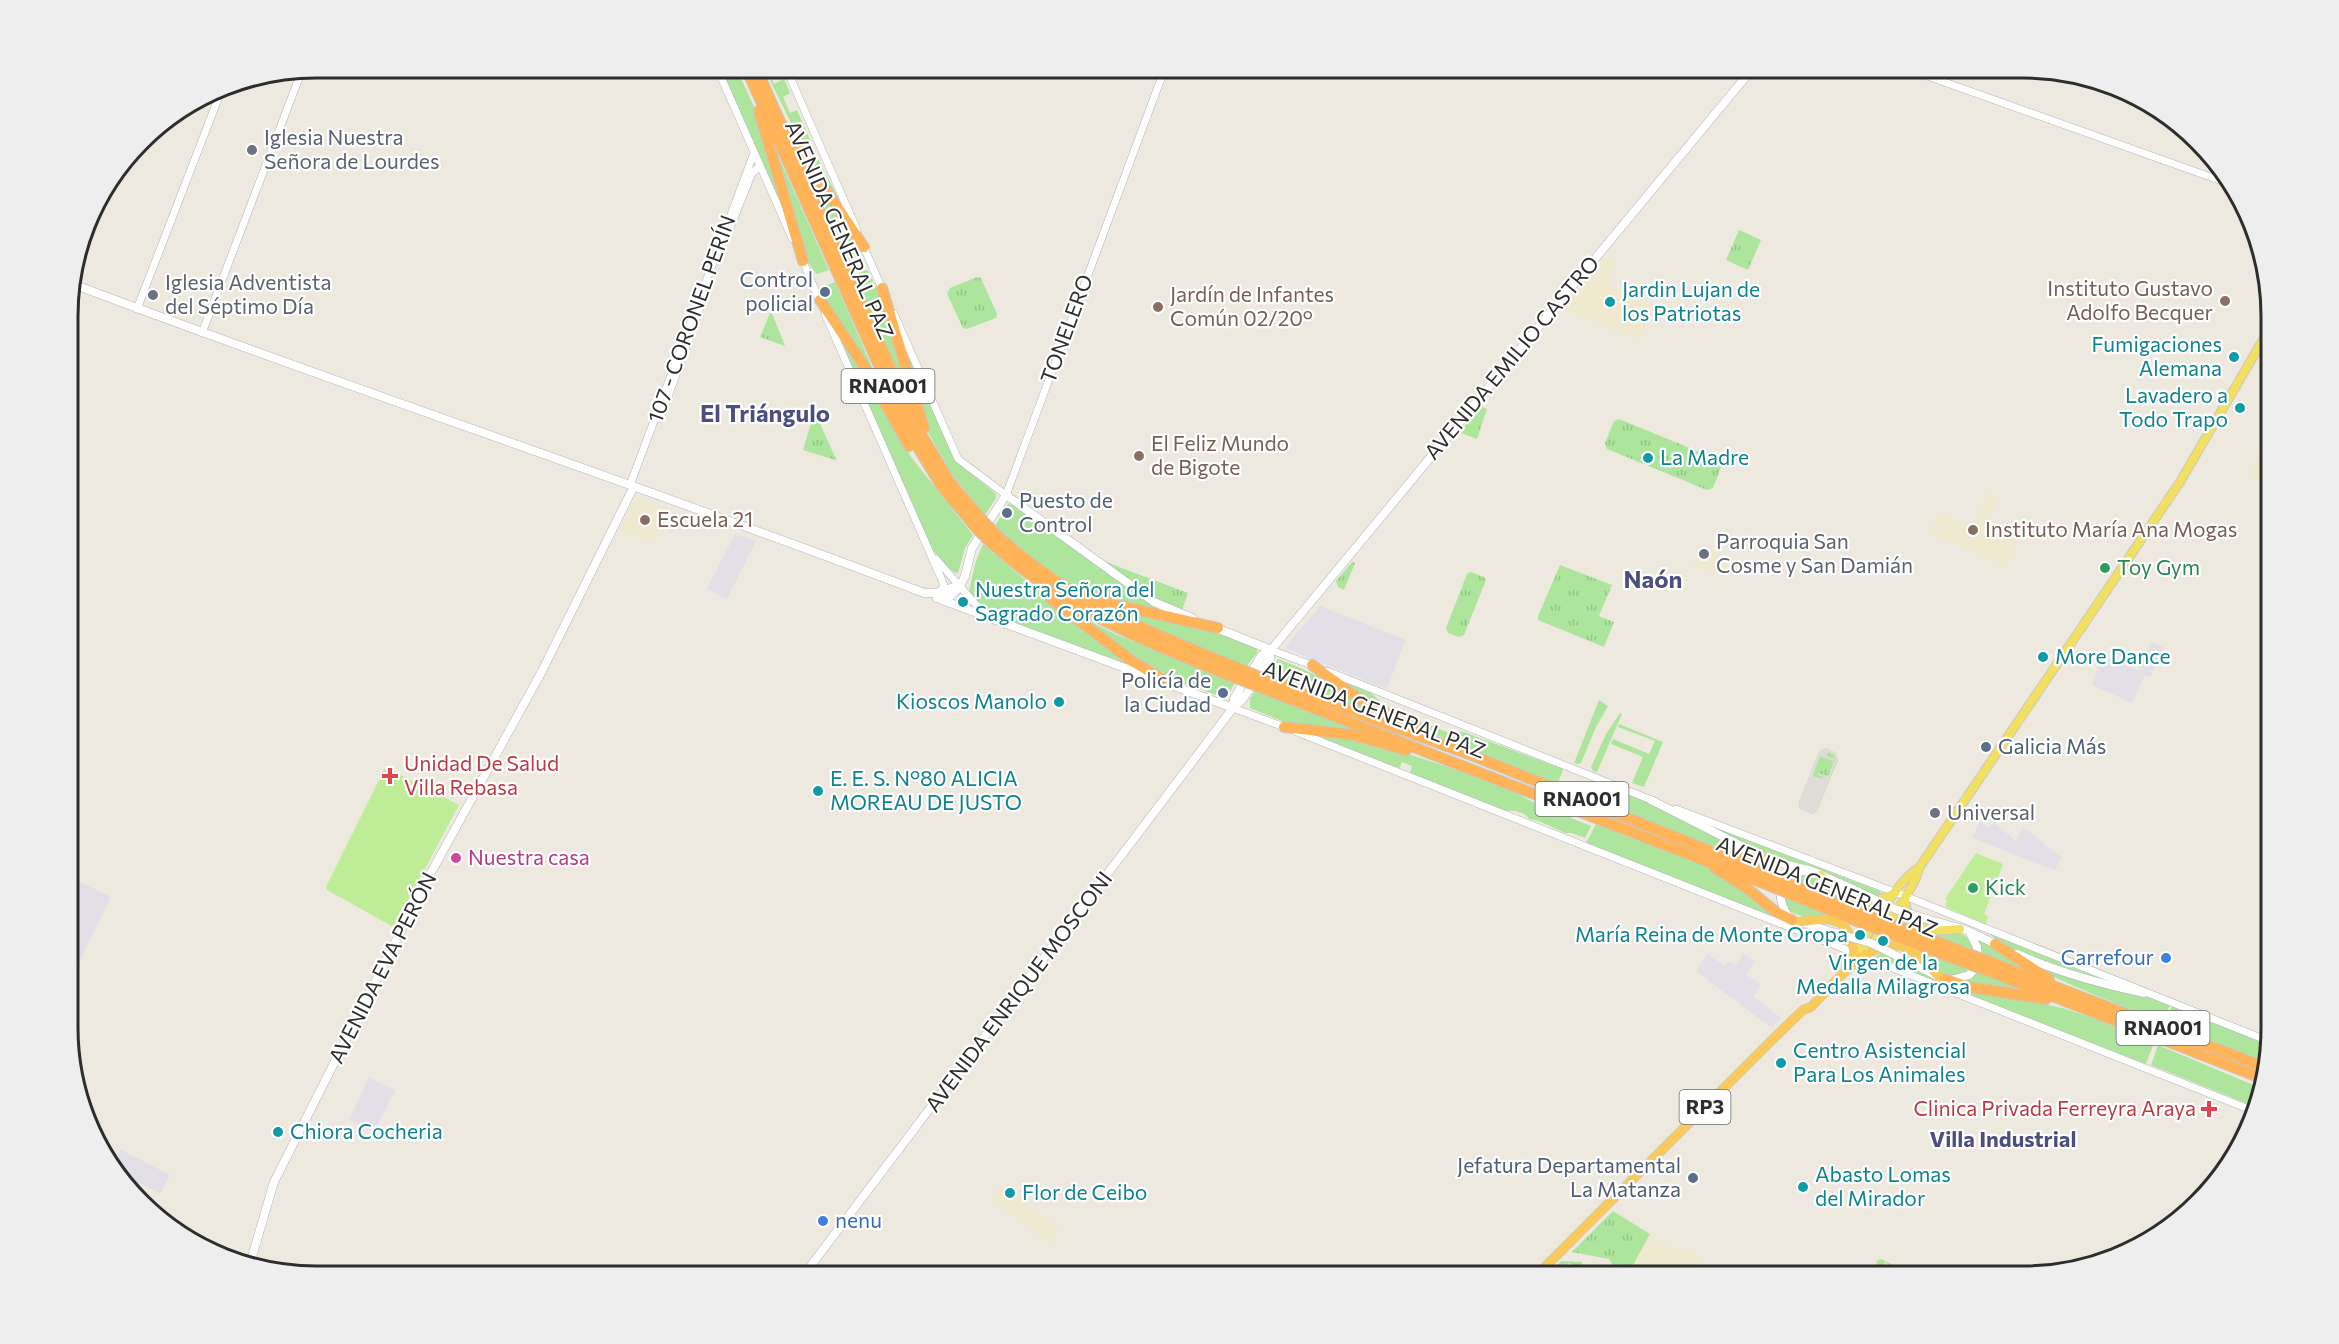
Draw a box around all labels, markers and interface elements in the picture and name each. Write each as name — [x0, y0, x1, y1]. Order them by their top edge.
street label: AVENIDA GENERAL PAZ — [781, 116, 900, 342]
place label: Iglesia Nuestra Señora de Lourdes — [264, 124, 439, 173]
marker: Iglesia Nuestra Señora de Lourdes — [245, 143, 259, 157]
street label: 107 - CORONEL PERÍN — [641, 211, 740, 426]
street label: AVENIDA EMILIO CASTRO — [1418, 250, 1603, 464]
place label: Control policial — [740, 266, 813, 315]
place label: Iglesia Adventista del Séptimo Día — [165, 269, 331, 318]
street label: TONELERO — [1034, 271, 1097, 386]
place label: Instituto Gustavo Adolfo Becquer — [2047, 275, 2213, 324]
place label: Jardin Lujan de los Patriotas — [1622, 276, 1760, 325]
place label: Jardín de Infantes Común 02/20° — [1170, 281, 1334, 330]
marker: Control policial — [818, 285, 832, 299]
marker: Iglesia Adventista del Séptimo Día — [146, 288, 160, 302]
marker: Instituto Gustavo Adolfo Becquer — [2218, 294, 2232, 308]
marker: Jardin Lujan de los Patriotas — [1603, 295, 1617, 309]
marker: Jardín de Infantes Común 02/20° — [1151, 300, 1165, 314]
place label: Fumigaciones Alemana — [2092, 331, 2222, 380]
marker: Fumigaciones Alemana — [2227, 350, 2241, 364]
road number: RNA001 — [842, 369, 934, 403]
place label: Lavadero a Todo Trapo — [2119, 382, 2228, 431]
district label: El Triángulo — [700, 398, 830, 427]
marker: Lavadero a Todo Trapo — [2233, 401, 2247, 415]
place label: El Feliz Mundo de Bigote — [1151, 430, 1289, 479]
place label: La Madre — [1660, 444, 1749, 469]
marker: El Feliz Mundo de Bigote — [1132, 449, 1146, 463]
marker: La Madre — [1641, 451, 1655, 465]
place label: Puesto de Control — [1019, 487, 1113, 536]
place label: Escuela 21 — [657, 506, 753, 531]
marker: Puesto de Control — [1000, 506, 1014, 520]
marker: Escuela 21 — [638, 513, 652, 527]
place label: Instituto María Ana Mogas — [1985, 516, 2237, 541]
marker: Instituto María Ana Mogas — [1966, 523, 1980, 537]
place label: Parroquia San Cosme y San Damián — [1716, 528, 1913, 577]
marker: Parroquia San Cosme y San Damián — [1697, 547, 1711, 561]
place label: Toy Gym — [2117, 554, 2200, 579]
marker: Toy Gym — [2098, 561, 2112, 575]
district label: Naón — [1624, 564, 1682, 593]
place label: Nuestra Señora del Sagrado Corazón — [975, 576, 1155, 625]
marker: Nuestra Señora del Sagrado Corazón — [956, 595, 970, 609]
place label: More Dance — [2055, 643, 2171, 668]
marker: More Dance — [2036, 650, 2050, 664]
street label: AVENIDA GENERAL PAZ — [1260, 655, 1489, 763]
place label: Policía de la Ciudad — [1121, 667, 1211, 716]
marker: Policía de la Ciudad — [1216, 686, 1230, 700]
place label: Kioscos Manolo — [896, 688, 1047, 713]
marker: Kioscos Manolo — [1052, 695, 1066, 709]
place label: Galicia Más — [1998, 733, 2106, 758]
marker: Galicia Más — [1979, 740, 1993, 754]
place label: Unidad De Salud Villa Rebasa — [404, 750, 559, 799]
place label: E. E. S. N°80 ALICIA MOREAU DE JUSTO — [830, 765, 1022, 814]
marker: Unidad De Salud Villa Rebasa — [381, 767, 399, 785]
road number: RNA001 — [1536, 782, 1628, 816]
marker: E. E. S. N°80 ALICIA MOREAU DE JUSTO — [811, 784, 825, 798]
place label: Universal — [1947, 799, 2035, 824]
marker: Universal — [1928, 806, 1942, 820]
street label: AVENIDA GENERAL PAZ — [1713, 830, 1942, 941]
place label: Nuestra casa — [468, 844, 590, 869]
marker: Nuestra casa — [449, 851, 463, 865]
street label: AVENIDA ENRIQUE MOSCONI — [919, 866, 1116, 1116]
street label: AVENIDA EVA PERÓN — [323, 868, 441, 1067]
place label: Kick — [1985, 874, 2026, 899]
marker: Kick — [1966, 881, 1980, 895]
place label: María Reina de Monte Oropa — [1575, 921, 1848, 946]
marker: María Reina de Monte Oropa — [1853, 928, 1867, 942]
marker: Virgen de la Medalla Milagrosa — [1876, 934, 1890, 948]
place label: Carrefour — [2061, 944, 2154, 969]
place label: Virgen de la Medalla Milagrosa — [1796, 949, 1970, 998]
marker: Carrefour — [2159, 951, 2173, 965]
road number: RNA001 — [2116, 1011, 2210, 1045]
place label: Centro Asistencial Para Los Animales — [1793, 1037, 1966, 1086]
marker: Centro Asistencial Para Los Animales — [1774, 1056, 1788, 1070]
road number: RP3 — [1680, 1090, 1730, 1124]
place label: Clinica Privada Ferreyra Araya — [1913, 1095, 2196, 1120]
marker: Clinica Privada Ferreyra Araya — [2200, 1100, 2218, 1118]
place label: Chiora Cocheria — [290, 1118, 443, 1143]
marker: Chiora Cocheria — [271, 1125, 285, 1139]
district label: Villa Industrial — [1930, 1125, 2076, 1152]
place label: Jefatura Departamental La Matanza — [1457, 1152, 1681, 1201]
place label: Abasto Lomas del Mirador — [1815, 1161, 1951, 1210]
marker: Jefatura Departamental La Matanza — [1686, 1171, 1700, 1185]
place label: Flor de Ceibo — [1022, 1179, 1147, 1204]
marker: Abasto Lomas del Mirador — [1796, 1180, 1810, 1194]
marker: Flor de Ceibo — [1003, 1186, 1017, 1200]
place label: nenu — [835, 1207, 882, 1232]
marker: nenu — [816, 1214, 830, 1228]

